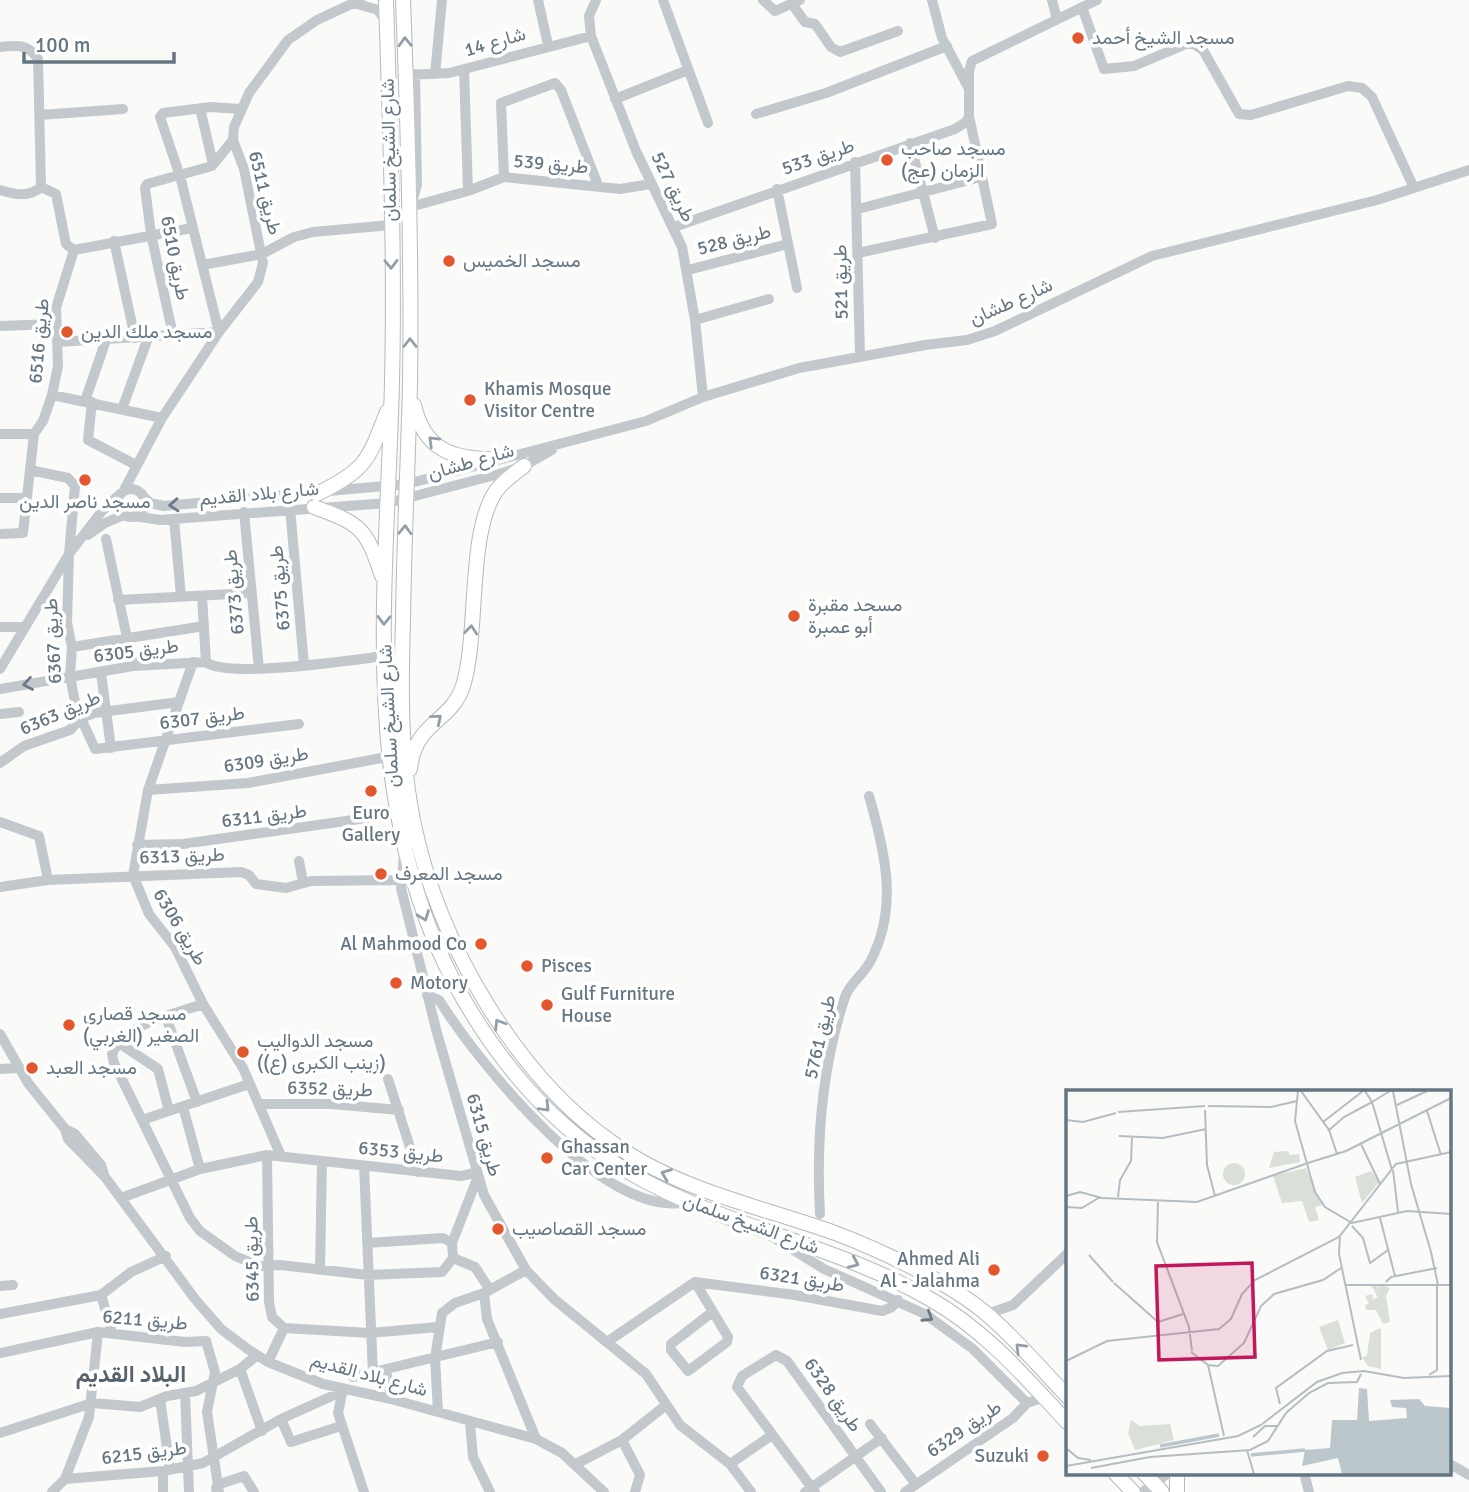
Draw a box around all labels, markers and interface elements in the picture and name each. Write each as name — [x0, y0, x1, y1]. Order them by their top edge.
scale bar — [24, 21, 175, 65]
street label: شارع 14 — [461, 22, 529, 62]
place label: مسجد الشيخ أحمد — [1092, 26, 1235, 51]
marker: مسجد الشيخ أحمد — [1070, 30, 1086, 46]
text: 100 m — [35, 32, 90, 58]
one-way arrow — [397, 36, 412, 47]
street label: شارع الشيخ سلمان — [376, 78, 403, 222]
street label: طريق 533 — [779, 133, 857, 181]
place label: مسجد صاحب الزمان (عج) — [901, 137, 1006, 184]
street label: طريق 527 — [646, 148, 700, 226]
street label: طريق 6511 — [243, 149, 287, 237]
street label: طريق 539 — [512, 149, 590, 179]
marker: مسجد صاحب الزمان (عج) — [879, 152, 895, 168]
street label: طريق 6510 — [155, 214, 195, 302]
street label: طريق 528 — [695, 219, 773, 261]
street label: طريق 521 — [828, 244, 854, 320]
place label: مسجد الخميس — [463, 249, 581, 273]
marker: مسجد الخميس — [441, 253, 457, 269]
one-way arrow — [383, 259, 399, 270]
street label: شارع طشان — [966, 273, 1056, 331]
street label: طريق 6516 — [23, 297, 55, 385]
place label: مسجد ملك الدين — [81, 320, 212, 344]
marker: مسجد ملك الدين — [59, 324, 75, 340]
one-way arrow — [402, 337, 418, 347]
place label: Khamis Mosque Visitor Centre — [484, 377, 612, 423]
marker: Khamis Mosque Visitor Centre — [462, 392, 478, 408]
one-way arrow — [429, 436, 442, 449]
street label: شارع طشان — [425, 438, 517, 486]
marker: مسجد ناصر الدين — [77, 472, 93, 488]
street label: شارع بلاد القديم — [198, 477, 320, 511]
place label: مسجد ناصر الدين — [19, 490, 151, 514]
one-way arrow — [169, 497, 180, 512]
one-way arrow — [397, 525, 412, 536]
street label: طريق 6375 — [264, 544, 296, 632]
street label: طريق 6373 — [218, 548, 250, 636]
place label: مسجد مقبرة أبو عمبرة — [808, 593, 902, 639]
street label: طريق 6367 — [39, 598, 67, 684]
marker: مسجد مقبرة أبو عمبرة — [786, 608, 802, 624]
one-way arrow — [377, 615, 392, 626]
one-way arrow — [463, 625, 478, 636]
street label: طريق 6305 — [92, 634, 180, 668]
street label: شارع الشيخ سلمان — [373, 644, 406, 788]
one-way arrow — [22, 675, 34, 690]
street label: طريق 6363 — [16, 685, 104, 741]
street label: طريق 6307 — [158, 701, 246, 735]
one-way arrow — [430, 715, 442, 728]
street label: طريق 6309 — [222, 741, 310, 779]
marker: Euro Gallery — [363, 783, 379, 799]
street label: طريق 6311 — [220, 799, 308, 833]
place label: Euro Gallery — [342, 801, 400, 847]
street label: طريق 6313 — [139, 843, 225, 869]
place label: مسجد المعرف — [395, 862, 503, 886]
marker: مسجد المعرف — [373, 866, 389, 882]
street label: طريق 6306 — [148, 884, 212, 970]
one-way arrow — [416, 910, 430, 922]
place label: Al Mahmood Co — [340, 932, 467, 956]
marker: Al Mahmood Co — [473, 936, 489, 952]
place label: Pisces — [541, 954, 592, 978]
marker: Pisces — [519, 958, 535, 974]
place label: Motory — [410, 971, 468, 995]
marker: Motory — [388, 975, 404, 991]
place label: Gulf Furniture House — [561, 982, 675, 1028]
street label: طريق 5761 — [799, 993, 841, 1081]
marker: Gulf Furniture House — [539, 997, 555, 1013]
place label: مسجد قصاري الصغير (الغربي) — [83, 1002, 199, 1051]
marker: مسجد قصاري الصغير (الغربي) — [61, 1017, 77, 1033]
one-way arrow — [495, 1019, 508, 1032]
place label: مسجد الدواليب (زينب الكبرى (ع)) — [257, 1029, 386, 1075]
marker: مسجد الدواليب (زينب الكبرى (ع)) — [235, 1044, 251, 1060]
place label: مسجد العبد — [46, 1056, 137, 1080]
marker: مسجد العبد — [24, 1060, 40, 1076]
street label: طريق 6352 — [287, 1076, 373, 1102]
inset map — [1066, 1090, 1452, 1474]
street label: طريق 6315 — [461, 1091, 507, 1179]
one-way arrow — [537, 1098, 550, 1111]
place label: Ghassan Car Center — [561, 1135, 647, 1181]
street label: طريق 6353 — [357, 1136, 445, 1168]
marker: Ghassan Car Center — [539, 1150, 555, 1166]
one-way arrow — [661, 1168, 674, 1182]
street label: شارع الشيخ سلمان — [679, 1188, 822, 1261]
street label: طريق 6345 — [239, 1216, 265, 1302]
place label: مسجد القصاصيب — [512, 1217, 647, 1241]
marker: مسجد القصاصيب — [490, 1221, 506, 1237]
place label: Ahmed Ali Al - Jalahma — [880, 1247, 980, 1293]
one-way arrow — [847, 1255, 859, 1269]
street label: طريق 6321 — [758, 1260, 846, 1298]
marker: Ahmed Ali Al - Jalahma — [986, 1262, 1002, 1278]
street label: طريق 6211 — [101, 1304, 189, 1336]
one-way arrow — [921, 1308, 934, 1321]
one-way arrow — [1016, 1343, 1029, 1356]
street label: شارع بلاد القديم — [308, 1348, 430, 1402]
street label: طريق 6328 — [799, 1353, 867, 1437]
district label: البلاد القديم — [76, 1360, 186, 1389]
street label: طريق 6329 — [922, 1395, 1006, 1463]
street label: طريق 6215 — [100, 1436, 188, 1470]
place label: Suzuki — [975, 1444, 1029, 1468]
marker: Suzuki — [1035, 1448, 1051, 1464]

